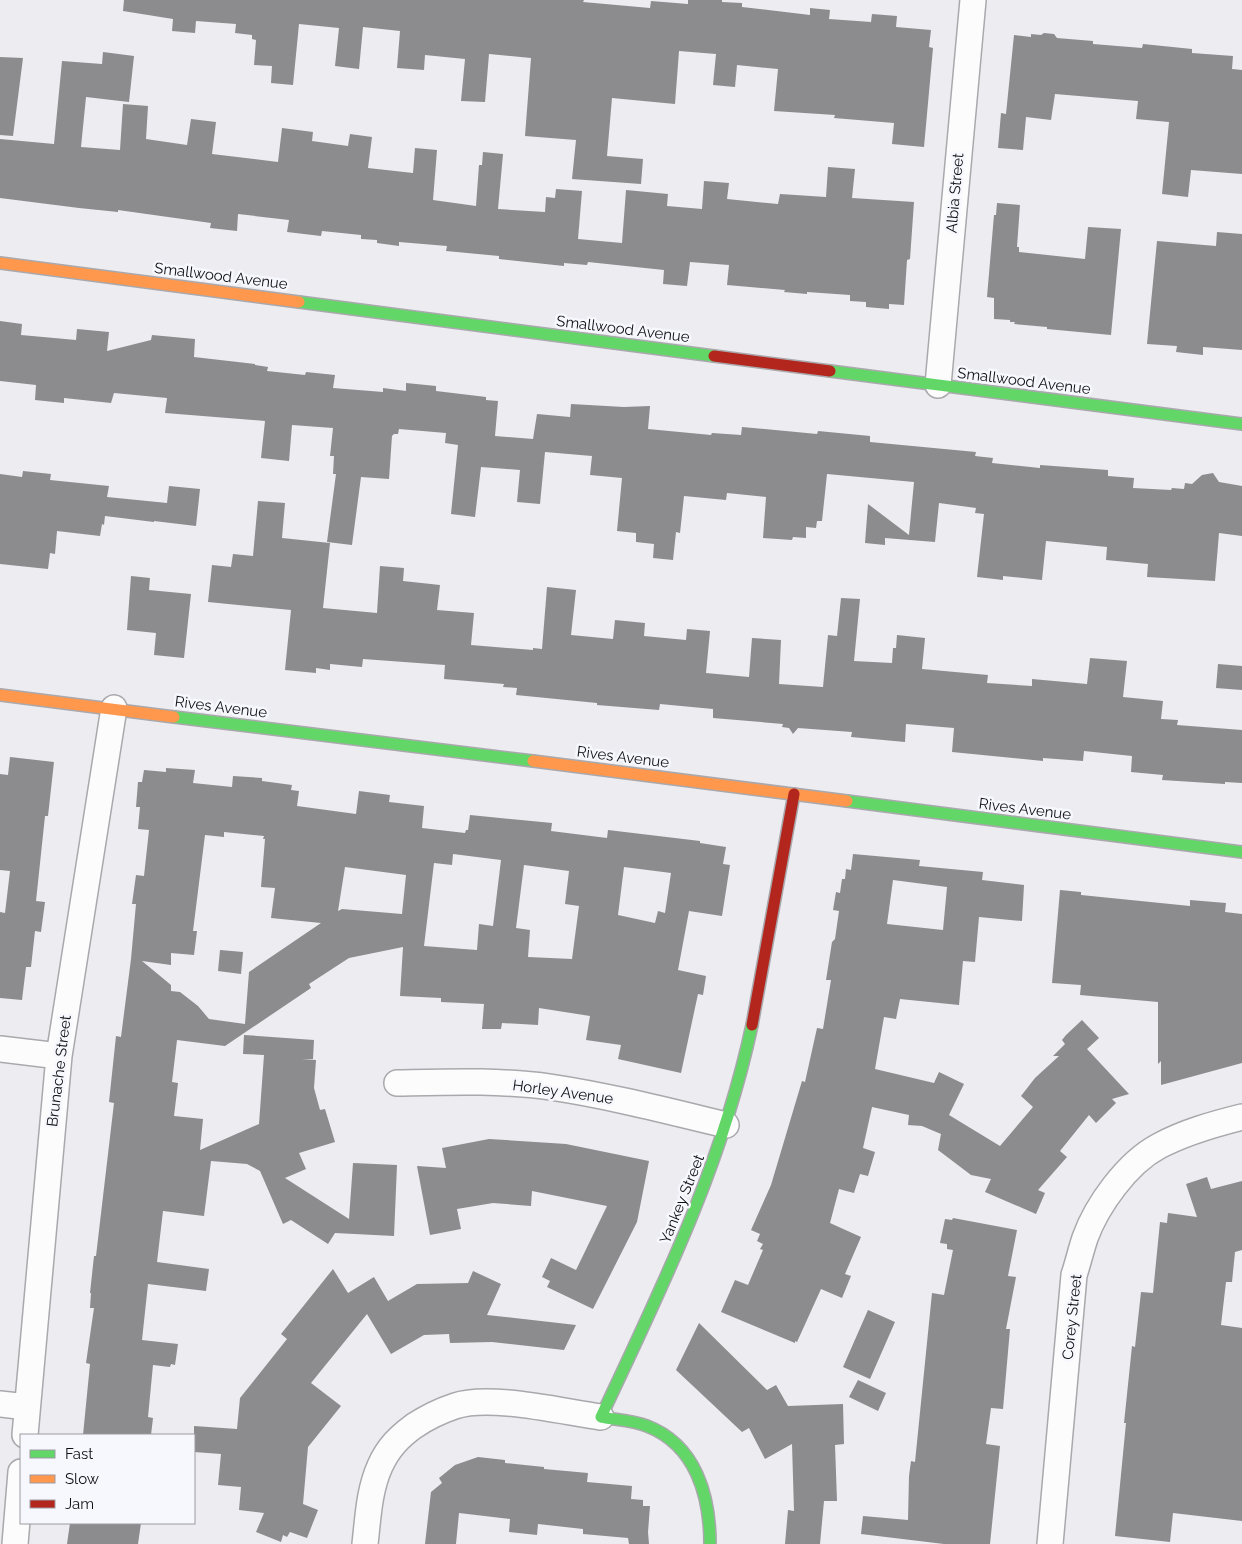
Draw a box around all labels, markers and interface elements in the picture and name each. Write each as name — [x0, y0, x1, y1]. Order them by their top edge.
street label: Albia Street — [943, 152, 967, 234]
street label: Smallwood Avenue — [153, 259, 289, 293]
street label: Smallwood Avenue — [555, 312, 691, 346]
street label: Smallwood Avenue — [956, 364, 1092, 398]
street label: Rives Avenue — [174, 692, 268, 722]
street label: Rives Avenue — [576, 742, 670, 772]
street label: Rives Avenue — [978, 794, 1072, 824]
street label: Brunache Street — [43, 1014, 75, 1128]
street label: Horley Avenue — [511, 1076, 615, 1108]
street label: Yankey Street — [656, 1152, 708, 1246]
street label: Corey Street — [1059, 1273, 1085, 1361]
legend — [20, 1434, 195, 1524]
text: Fast — [65, 1445, 93, 1463]
text: Slow — [65, 1470, 99, 1488]
text: Jam — [65, 1495, 94, 1513]

